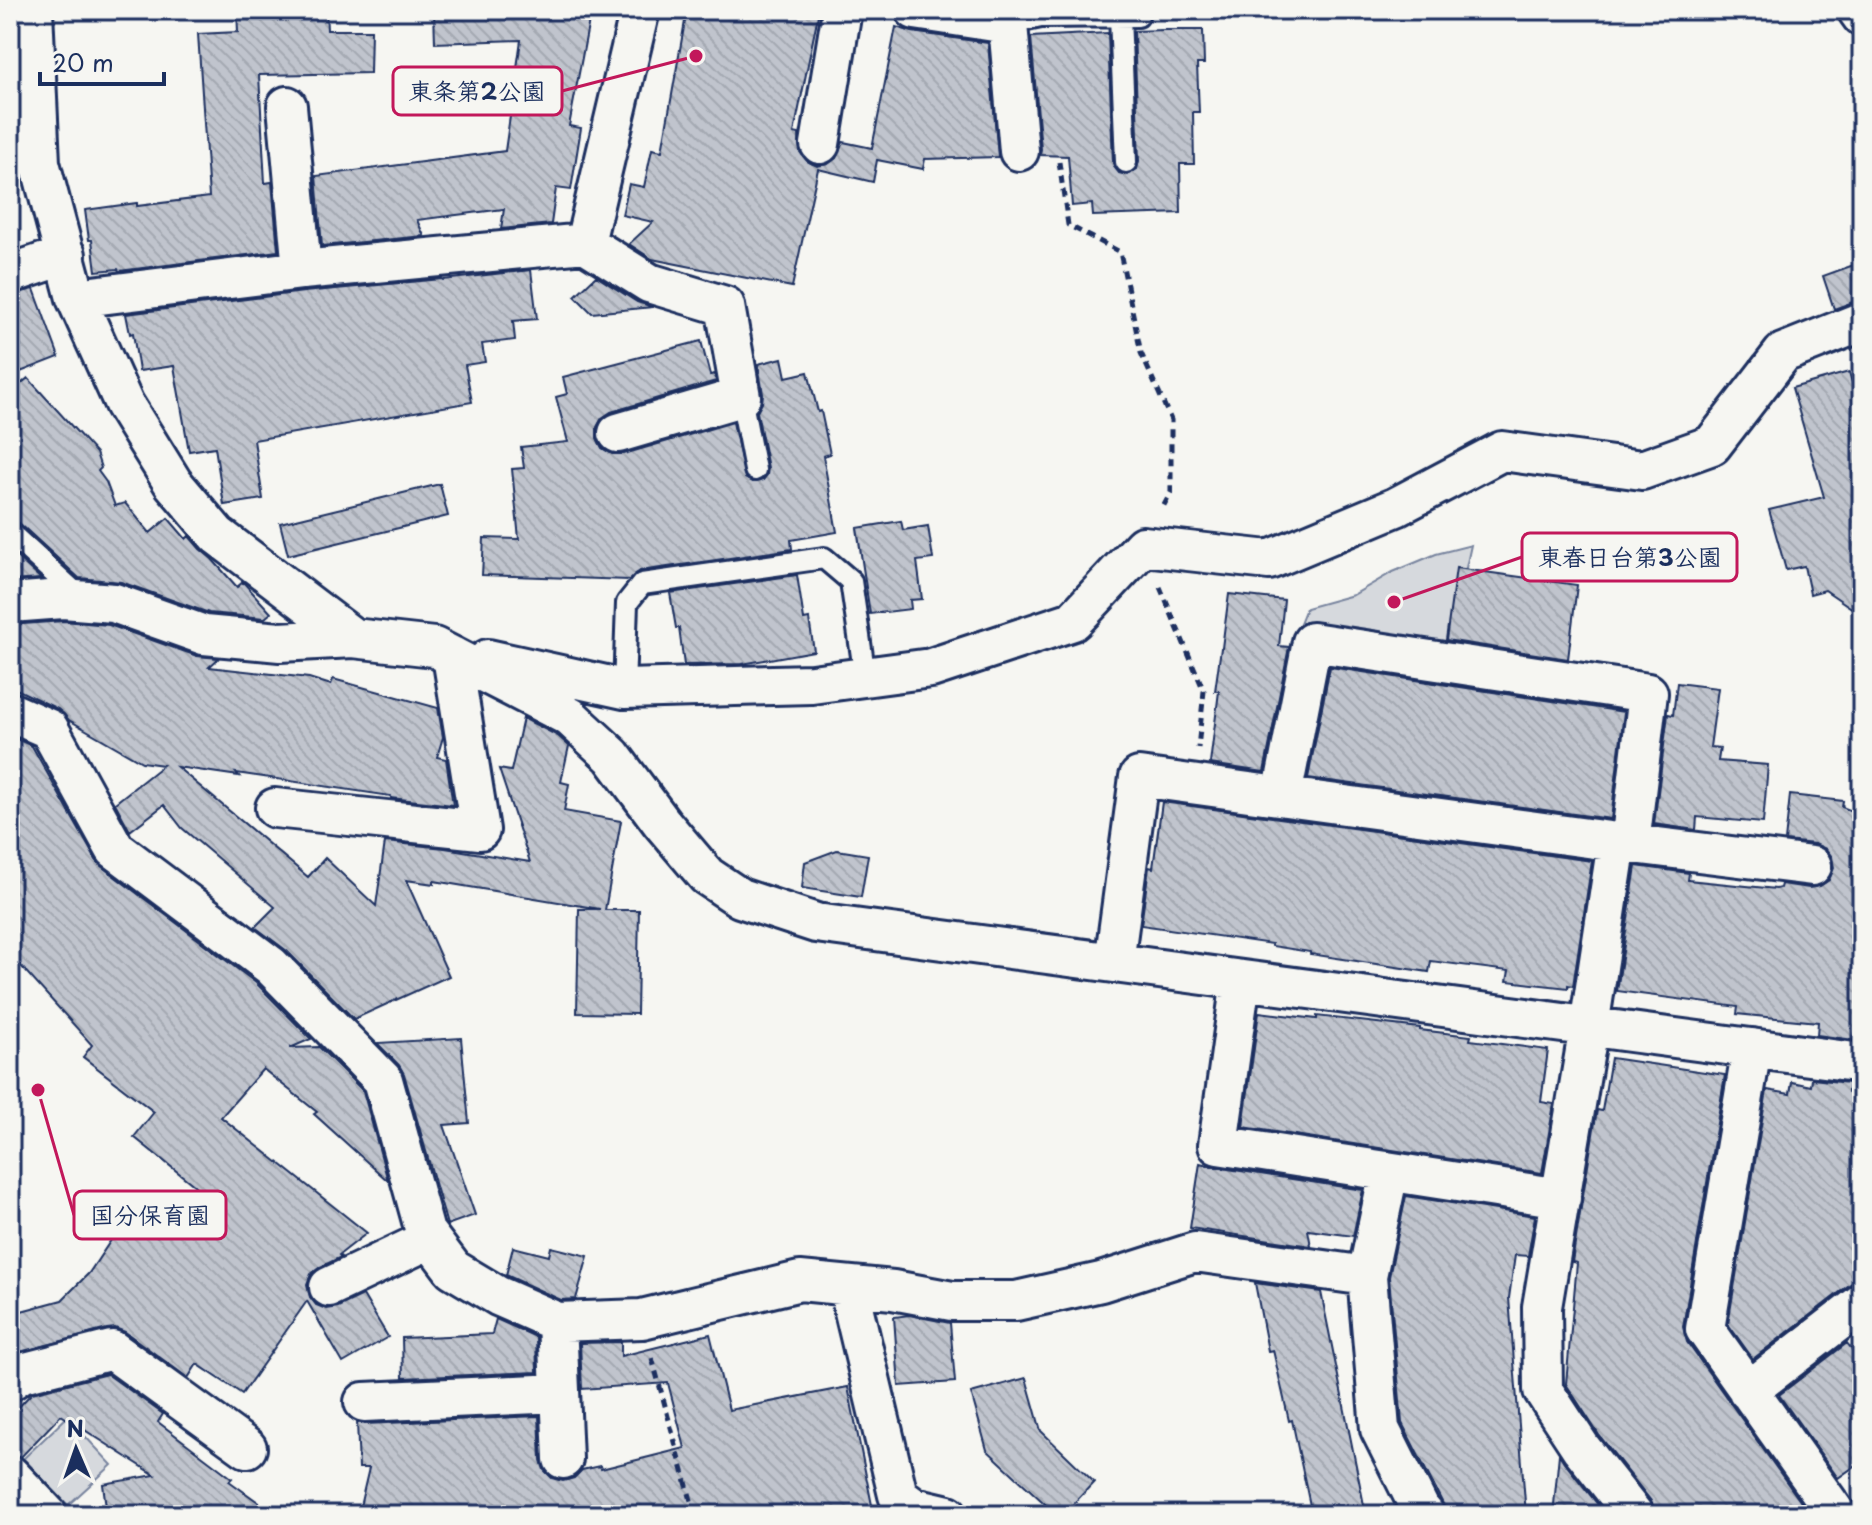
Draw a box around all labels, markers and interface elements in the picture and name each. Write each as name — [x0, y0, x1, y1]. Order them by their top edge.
scale bar — [40, 36, 164, 86]
text: 20 m — [52, 44, 114, 80]
callout: 東条第2公園 — [393, 67, 562, 115]
text: 東条第2公園 — [409, 72, 545, 108]
callout: 東春日台第3公園 — [1522, 533, 1737, 581]
text: 東春日台第3公園 — [1538, 538, 1722, 574]
callout: 国分保育園 — [74, 1191, 226, 1239]
text: 国分保育園 — [90, 1196, 210, 1232]
north arrow — [36, 1409, 116, 1489]
text: N — [66, 1411, 85, 1444]

